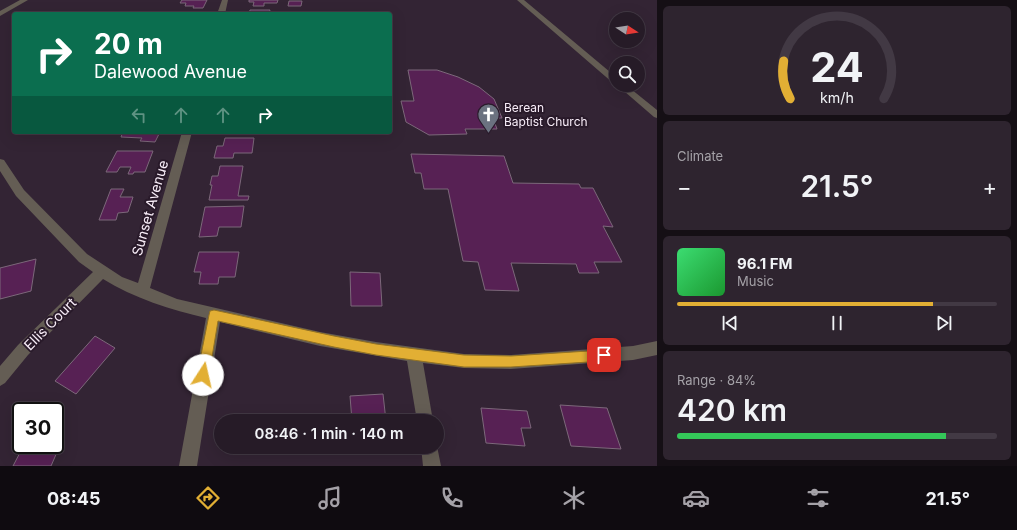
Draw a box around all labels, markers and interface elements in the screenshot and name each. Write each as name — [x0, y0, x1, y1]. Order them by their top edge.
north arrow — [609, 12, 645, 48]
map controls — [609, 12, 645, 92]
text: 20 m — [94, 27, 163, 61]
icon: right — [28, 28, 80, 80]
text: 24 — [810, 41, 864, 91]
button: search — [609, 56, 645, 92]
text: Dalewood Avenue — [94, 61, 247, 82]
text: km/h — [820, 88, 854, 105]
place label: Berean Baptist Church — [504, 100, 588, 129]
church icon: Berean Baptist Church — [476, 102, 502, 135]
icon: left — [128, 104, 150, 126]
icon: ahead — [170, 104, 192, 126]
icon: ahead — [212, 104, 234, 126]
icon: right — [254, 104, 276, 126]
text: Climate — [677, 148, 723, 164]
street label: Sunset Avenue — [128, 158, 171, 258]
text: 21.5° — [800, 168, 874, 204]
text: − — [677, 174, 692, 200]
text: + — [982, 174, 997, 200]
text: 96.1 FM — [737, 254, 793, 273]
text: Music — [737, 273, 774, 289]
street label: Ellis Court — [20, 294, 80, 353]
icon: previous — [719, 312, 741, 334]
icon: pause — [826, 312, 848, 334]
icon: next — [933, 312, 955, 334]
pin — [587, 338, 621, 372]
icon: arrive — [593, 344, 615, 366]
position arrow — [182, 354, 224, 396]
text: Range · 84% — [677, 372, 756, 388]
text: 420 km — [677, 392, 787, 428]
speed limit sign: 30 — [12, 402, 64, 454]
text: 08:46 · 1 min · 140 m — [255, 424, 403, 443]
icon: directions — [194, 484, 222, 512]
icon: music — [316, 484, 344, 512]
icon: phone — [438, 484, 466, 512]
icon: climate — [560, 484, 588, 512]
icon: car — [682, 484, 710, 512]
icon: filters — [804, 484, 832, 512]
text: 08:45 — [47, 488, 100, 509]
text: 21.5° — [925, 488, 970, 509]

